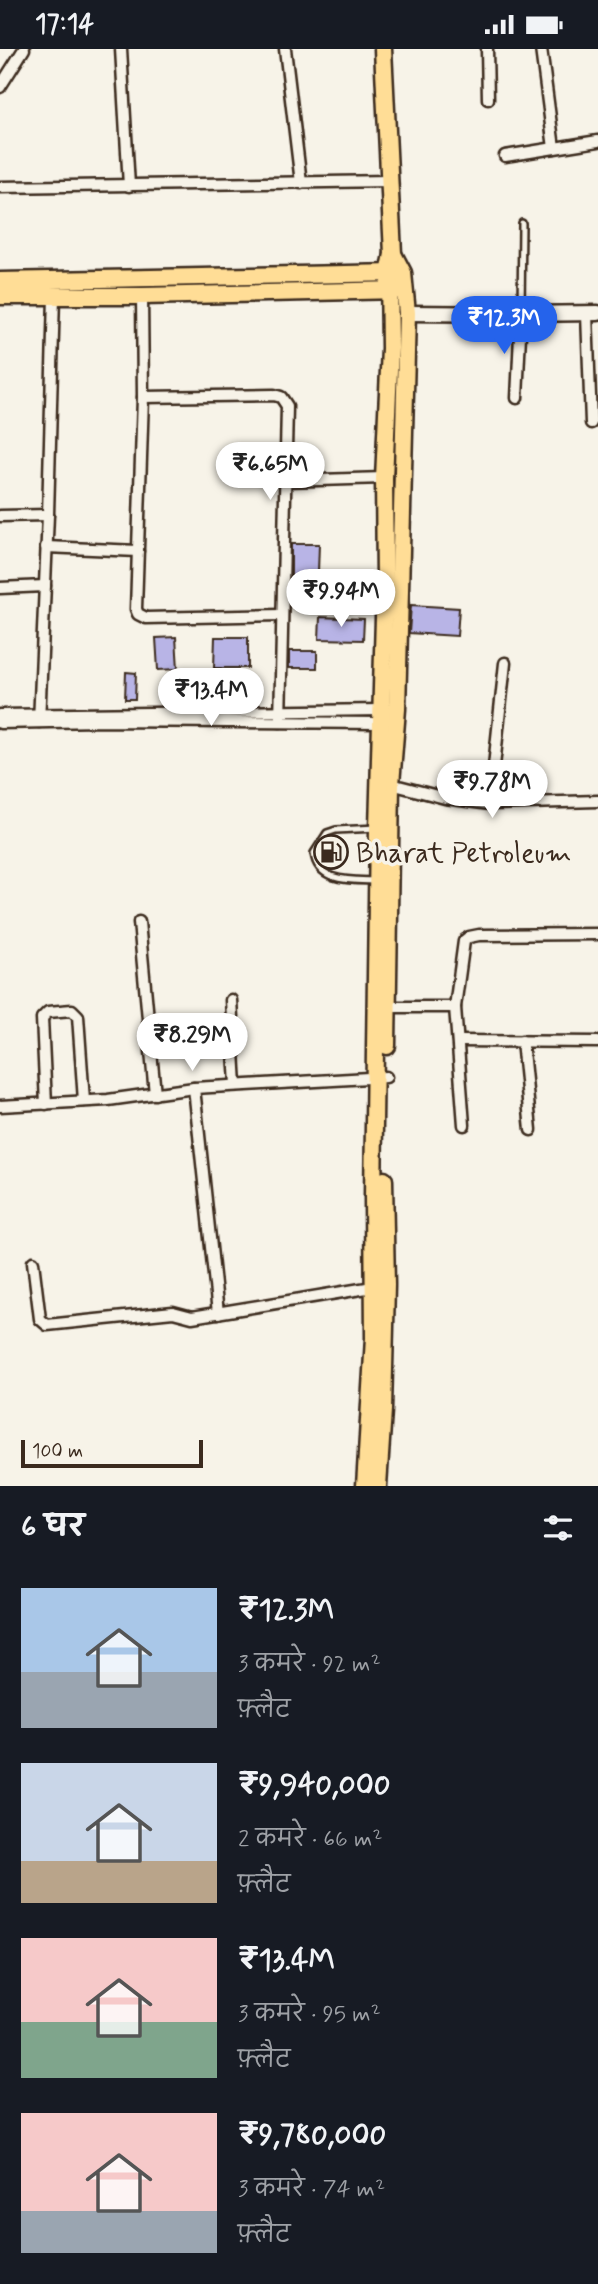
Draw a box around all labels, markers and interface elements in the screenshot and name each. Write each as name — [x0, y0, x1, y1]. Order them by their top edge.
text: 17:14 — [35, 8, 94, 42]
pin: ₹12.3M — [447, 296, 561, 356]
text: ₹12.3M — [467, 304, 541, 334]
pin: ₹6.65M — [213, 442, 327, 502]
text: ₹6.65M — [232, 450, 308, 480]
pin: ₹9.94M — [284, 569, 398, 629]
text: ₹9.94M — [302, 577, 380, 607]
pin: ₹13.4M — [154, 669, 268, 728]
text: ₹13.4M — [174, 676, 248, 706]
pin: ₹9.78M — [435, 761, 549, 820]
text: ₹9.78M — [453, 768, 531, 798]
fuel station icon: Bharat Petroleum — [312, 833, 350, 871]
place label: Bharat Petroleum — [356, 836, 572, 873]
pin: ₹8.29M — [135, 1013, 249, 1073]
text: ₹8.29M — [153, 1021, 231, 1051]
scale bar — [21, 1437, 203, 1469]
text: 100 m — [32, 1439, 83, 1464]
text: 6 घर — [21, 1508, 84, 1547]
icon: filters — [539, 1509, 577, 1547]
text: ₹12.3M — [238, 1591, 334, 1630]
icon: home — [77, 1616, 161, 1700]
text: 3 कमरे · 92 m² — [238, 1650, 381, 1680]
text: फ़्लैट — [238, 1696, 290, 1726]
text: ₹9,940,000 — [238, 1766, 391, 1805]
icon: home — [77, 1791, 161, 1875]
text: 2 कमरे · 66 m² — [238, 1825, 383, 1855]
text: फ़्लैट — [238, 1871, 290, 1901]
text: ₹13.4M — [238, 1941, 335, 1980]
icon: home — [77, 1966, 161, 2050]
text: 3 कमरे · 95 m² — [238, 2000, 381, 2030]
text: फ़्लैट — [238, 2046, 290, 2076]
text: ₹9,780,000 — [238, 2116, 386, 2155]
icon: home — [77, 2141, 161, 2225]
text: 3 कमरे · 74 m² — [238, 2175, 385, 2205]
text: फ़्लैट — [238, 2221, 290, 2251]

